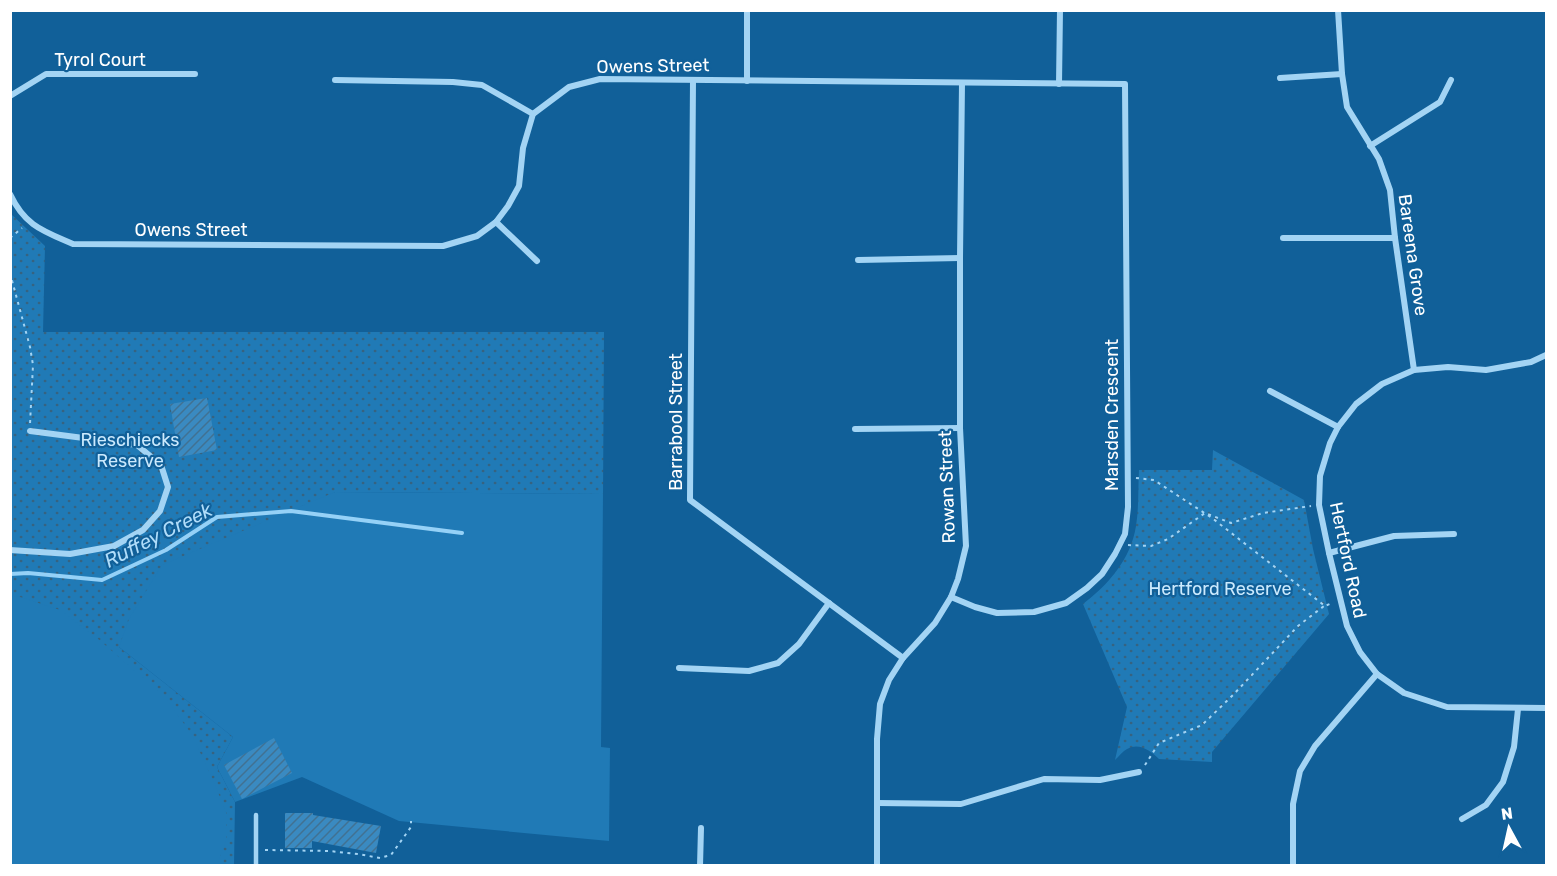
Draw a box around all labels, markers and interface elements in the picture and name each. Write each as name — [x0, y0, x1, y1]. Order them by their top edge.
street label: Tyrol Court — [54, 49, 146, 71]
street label: Owens Street — [596, 54, 710, 78]
street label: Bareena Grove — [1394, 193, 1432, 317]
street label: Owens Street — [135, 219, 248, 241]
street label: Marsden Crescent — [1101, 339, 1123, 491]
street label: Barrabool Street — [665, 353, 687, 491]
park label: Rieschiecks Reserve — [81, 429, 179, 472]
street label: Rowan Street — [934, 430, 960, 544]
water label: Ruffey Creek — [100, 497, 217, 573]
street label: Hertford Road — [1325, 500, 1371, 620]
park label: Hertford Reserve — [1148, 578, 1292, 600]
north arrow — [1479, 798, 1539, 858]
text: N — [1500, 803, 1514, 824]

